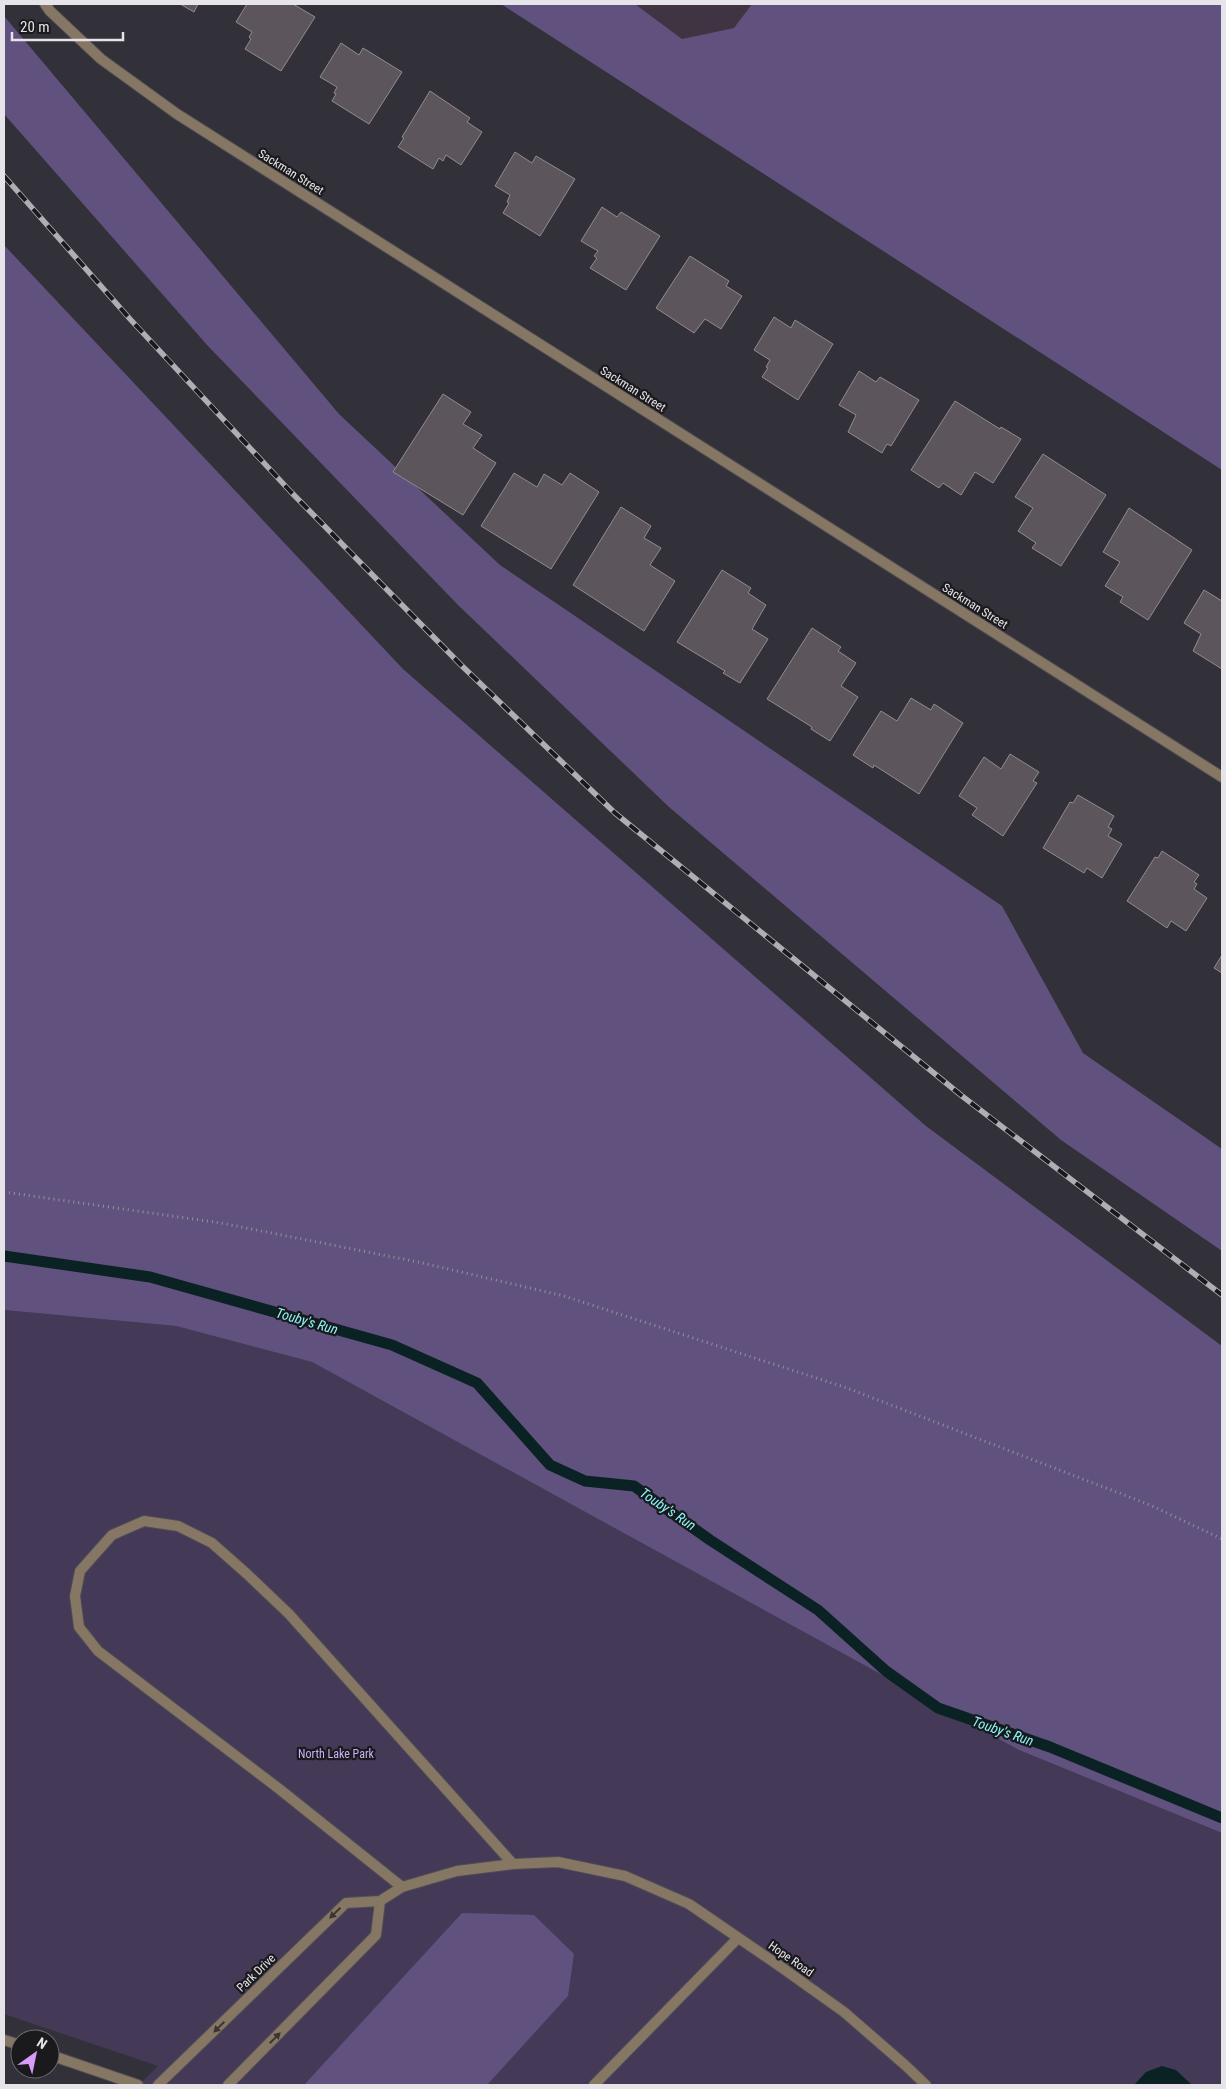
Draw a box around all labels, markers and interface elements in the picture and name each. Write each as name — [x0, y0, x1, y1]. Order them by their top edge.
scale bar — [12, 10, 124, 42]
text: 20 m — [20, 18, 50, 36]
street label: Sackman Street — [256, 146, 327, 198]
street label: Sackman Street — [598, 363, 669, 415]
street label: Sackman Street — [940, 580, 1011, 632]
water label: Touby's Run — [274, 1305, 340, 1337]
water label: Touby's Run — [637, 1485, 699, 1533]
water label: Touby's Run — [970, 1713, 1036, 1749]
park label: North Lake Park — [298, 1747, 375, 1761]
one-way arrow — [330, 1907, 342, 1919]
street label: Hope Road — [766, 1938, 816, 1980]
street label: Park Drive — [234, 1951, 278, 1995]
one-way arrow — [213, 2020, 225, 2032]
north arrow — [10, 2029, 60, 2079]
one-way arrow — [269, 2032, 281, 2044]
text: N — [34, 2034, 50, 2052]

